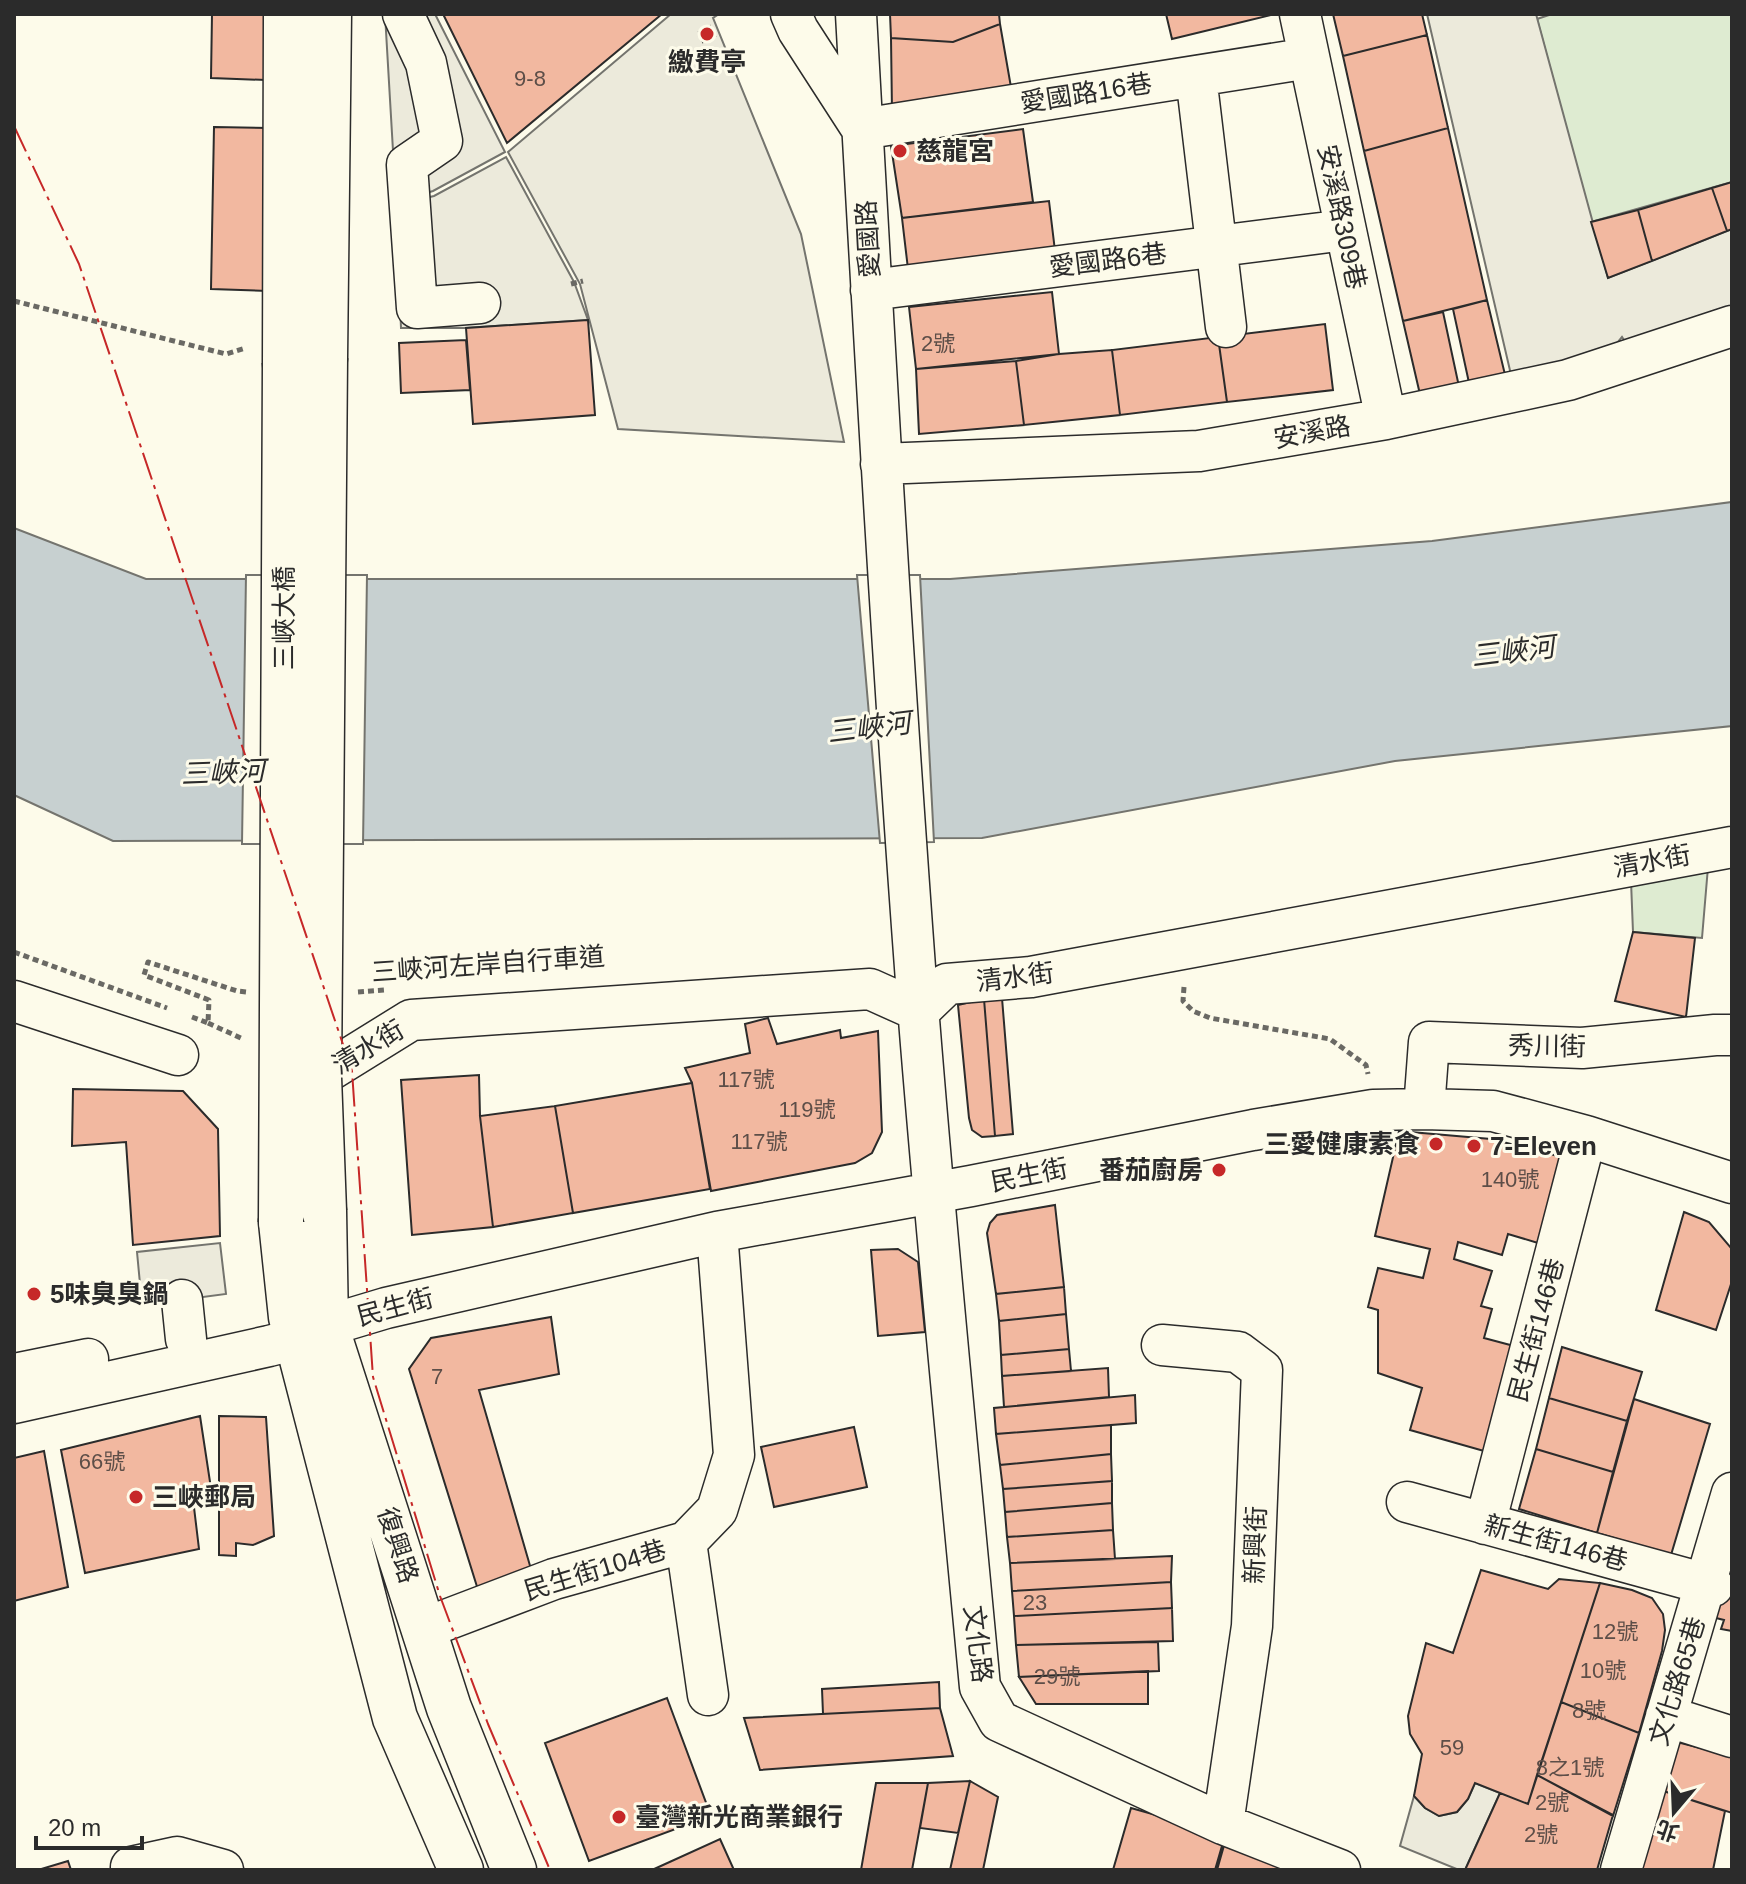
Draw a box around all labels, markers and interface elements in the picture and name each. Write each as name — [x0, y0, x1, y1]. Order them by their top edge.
marker: 繳費亭 — [698, 25, 716, 43]
place label: 繳費亭 — [668, 47, 746, 77]
house number: 9-8 — [514, 66, 546, 91]
street label: 愛國路16巷 — [1018, 68, 1154, 118]
place label: 慈龍宮 — [916, 136, 994, 166]
marker: 慈龍宮 — [891, 142, 909, 160]
street label: 安溪路309巷 — [1312, 142, 1372, 292]
street label: 愛國路 — [851, 199, 885, 279]
street label: 愛國路6巷 — [1047, 238, 1169, 282]
house number: 2號 — [921, 331, 955, 356]
street label: 安溪路 — [1271, 410, 1353, 454]
street label: 三峽大橋 — [269, 566, 299, 670]
water label: 三峽河 — [1469, 630, 1562, 672]
water label: 三峽河 — [825, 706, 918, 748]
water label: 三峽河 — [180, 755, 271, 789]
street label: 清水街 — [1611, 839, 1693, 883]
street label: 三峽河左岸自行車道 — [370, 941, 606, 987]
street label: 清水街 — [974, 957, 1056, 997]
street label: 清水街 — [327, 1014, 409, 1080]
street label: 秀川街 — [1508, 1030, 1586, 1062]
house number: 117號 — [717, 1067, 775, 1092]
house number: 119號 — [778, 1097, 836, 1122]
house number: 117號 — [730, 1129, 788, 1154]
place label: 三愛健康素食 — [1264, 1129, 1420, 1159]
place label: 7-Eleven — [1490, 1131, 1597, 1161]
marker: 三愛健康素食 — [1427, 1135, 1445, 1153]
marker: 7-Eleven — [1465, 1137, 1483, 1155]
street label: 民生街 — [988, 1153, 1070, 1197]
place label: 番茄廚房 — [1099, 1155, 1203, 1185]
marker: 番茄廚房 — [1210, 1161, 1228, 1179]
house number: 140號 — [1481, 1167, 1539, 1192]
street label: 民生街146巷 — [1502, 1255, 1570, 1405]
place label: 5味臭臭鍋 — [50, 1279, 168, 1309]
street label: 民生街 — [353, 1282, 437, 1332]
marker: 5味臭臭鍋 — [25, 1285, 43, 1303]
house number: 7 — [431, 1364, 443, 1389]
house number: 66號 — [79, 1449, 125, 1474]
place label: 三峽郵局 — [152, 1482, 256, 1512]
marker: 三峽郵局 — [127, 1488, 145, 1506]
street label: 復興路 — [372, 1503, 424, 1587]
street label: 新興街 — [1239, 1505, 1271, 1585]
street label: 新生街146巷 — [1481, 1509, 1631, 1577]
street label: 民生街104巷 — [520, 1534, 670, 1606]
house number: 23 — [1023, 1590, 1047, 1615]
street label: 文化路 — [958, 1603, 998, 1685]
street label: 文化路65巷 — [1643, 1613, 1711, 1749]
house number: 12號 — [1592, 1619, 1638, 1644]
house number: 10號 — [1580, 1658, 1626, 1683]
house number: 29號 — [1034, 1664, 1080, 1689]
house number: 8號 — [1572, 1698, 1606, 1723]
house number: 59 — [1440, 1735, 1464, 1760]
house number: 8之1號 — [1536, 1755, 1604, 1780]
north arrow — [1634, 1772, 1714, 1852]
house number: 2號 — [1535, 1790, 1569, 1815]
scale bar — [36, 1800, 142, 1850]
place label: 臺灣新光商業銀行 — [635, 1802, 843, 1832]
marker: 臺灣新光商業銀行 — [610, 1808, 628, 1826]
text: 20 m — [48, 1814, 101, 1841]
text: 北 — [1653, 1815, 1682, 1846]
house number: 2號 — [1524, 1822, 1558, 1847]

